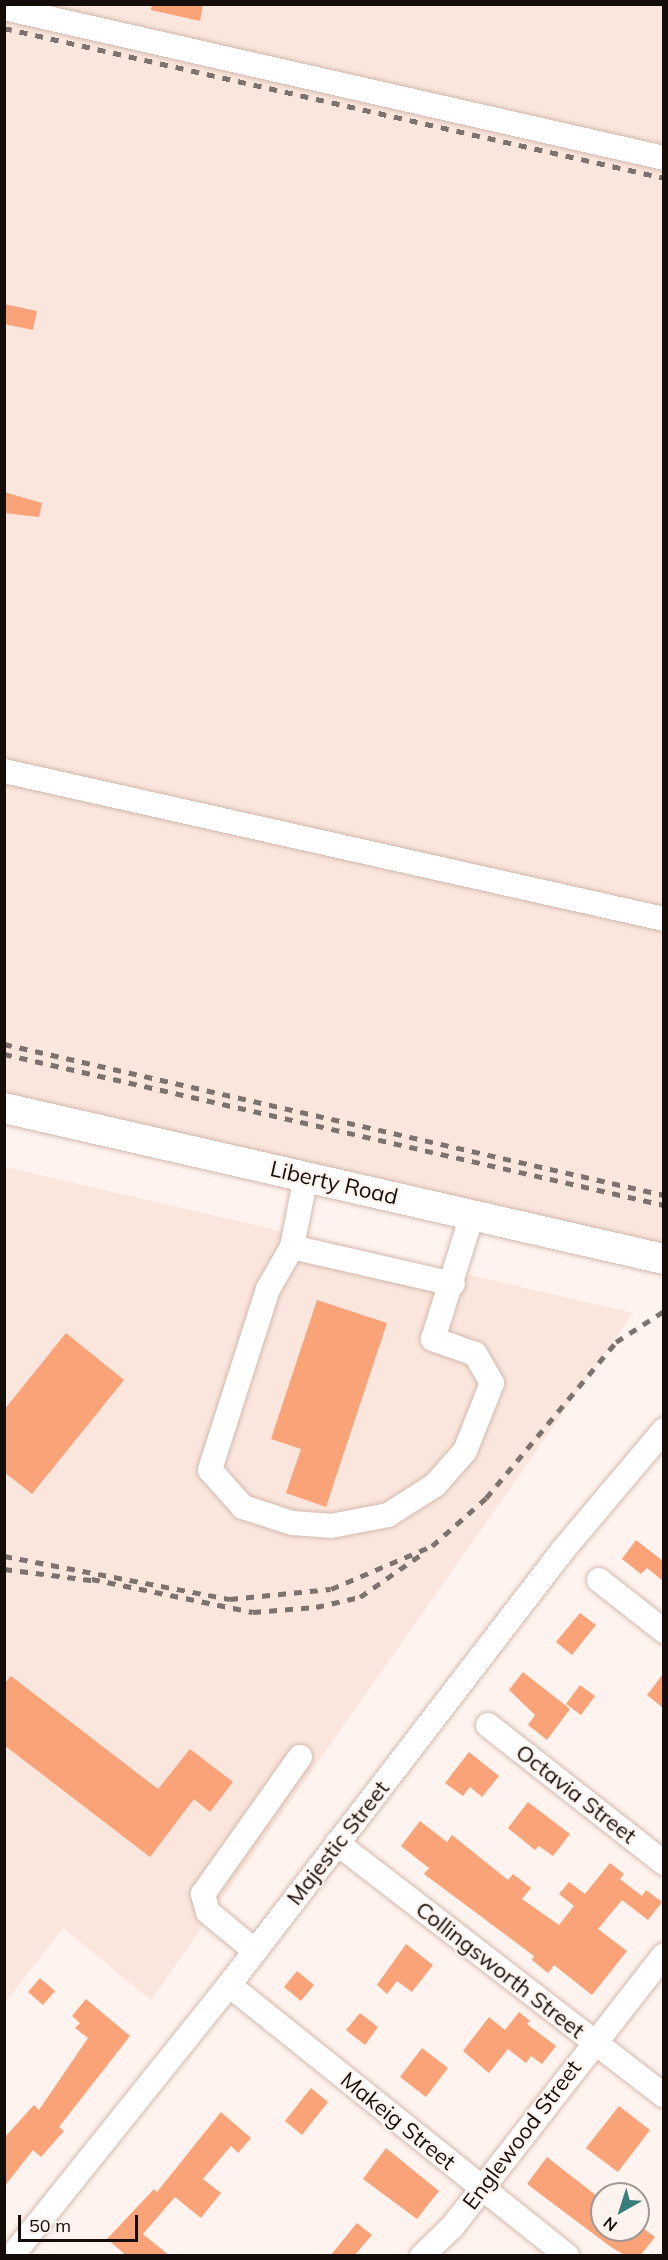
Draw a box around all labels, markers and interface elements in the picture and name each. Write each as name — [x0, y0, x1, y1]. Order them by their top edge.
street label: Liberty Road — [268, 1155, 400, 1211]
street label: Octavia Street — [511, 1739, 641, 1849]
street label: Majestic Street — [281, 1776, 395, 1910]
street label: Collingsworth Street — [410, 1896, 590, 2044]
street label: Englewood Street — [457, 2055, 587, 2215]
street label: Makeig Street — [335, 2067, 461, 2175]
north arrow — [590, 2182, 650, 2242]
scale bar — [21, 2203, 141, 2241]
text: N — [599, 2213, 621, 2236]
text: 50 m — [29, 2214, 71, 2237]

